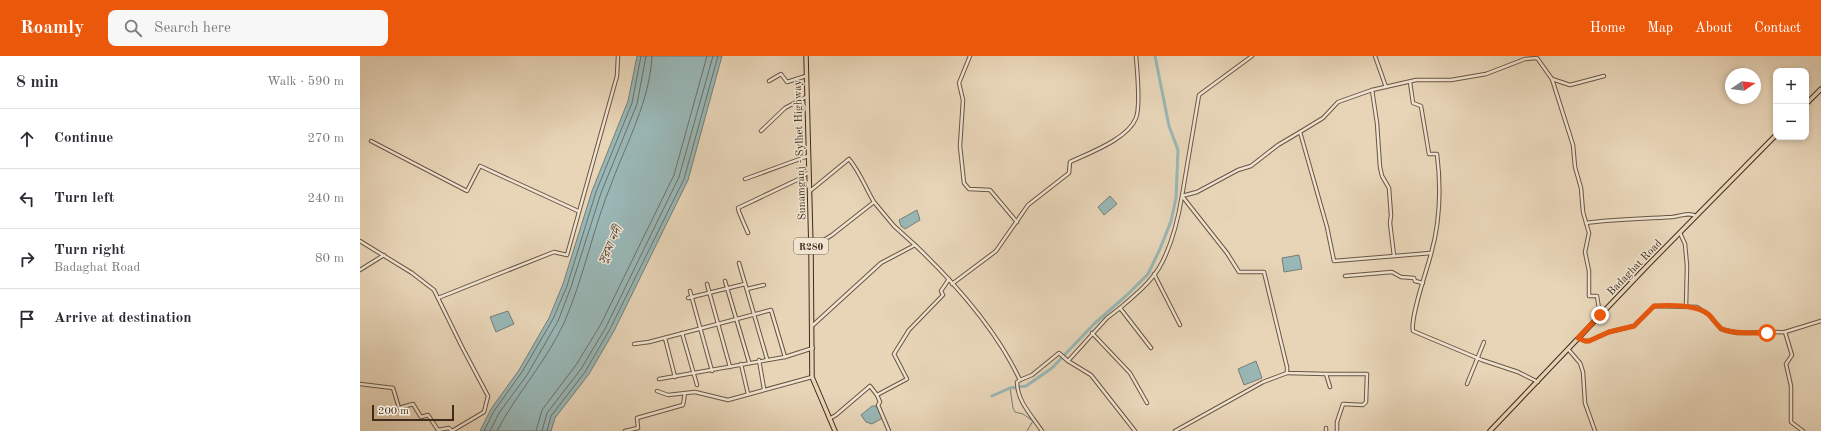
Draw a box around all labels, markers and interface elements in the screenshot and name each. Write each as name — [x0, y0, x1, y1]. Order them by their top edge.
search box — [108, 10, 388, 46]
icon: search — [122, 17, 144, 39]
text: Roamly — [20, 19, 84, 38]
text: Search here — [154, 21, 231, 36]
text: Home — [1590, 21, 1625, 35]
text: Map — [1647, 21, 1673, 35]
text: About — [1695, 21, 1732, 35]
text: Contact — [1754, 21, 1801, 35]
north arrow — [1725, 68, 1761, 104]
map controls — [1773, 68, 1809, 140]
button: + — [1773, 68, 1809, 104]
text: 8 min — [16, 74, 59, 91]
text: Walk · 590 m — [267, 75, 344, 88]
street label: Sunamganj - Sylhet Highway — [793, 79, 808, 220]
button: − — [1773, 104, 1809, 140]
icon: ahead — [16, 128, 38, 150]
text: Continue — [54, 131, 113, 146]
text: 270 m — [307, 132, 344, 145]
icon: left — [16, 188, 38, 210]
text: Turn left — [54, 191, 114, 206]
text: 240 m — [307, 192, 344, 205]
water label: সুরমা নদী — [594, 222, 626, 266]
road number: R280 — [794, 238, 828, 254]
street label: Badaghat Road — [1606, 238, 1665, 298]
text: Turn right — [54, 243, 125, 258]
icon: right — [16, 248, 38, 270]
text: 80 m — [315, 252, 344, 265]
text: Badaghat Road — [54, 261, 140, 274]
route end — [1591, 306, 1609, 324]
icon: arrive — [16, 308, 38, 330]
text: Arrive at destination — [54, 311, 192, 326]
route start — [1758, 324, 1776, 342]
scale bar — [372, 403, 454, 422]
text: 200 m — [378, 406, 409, 417]

